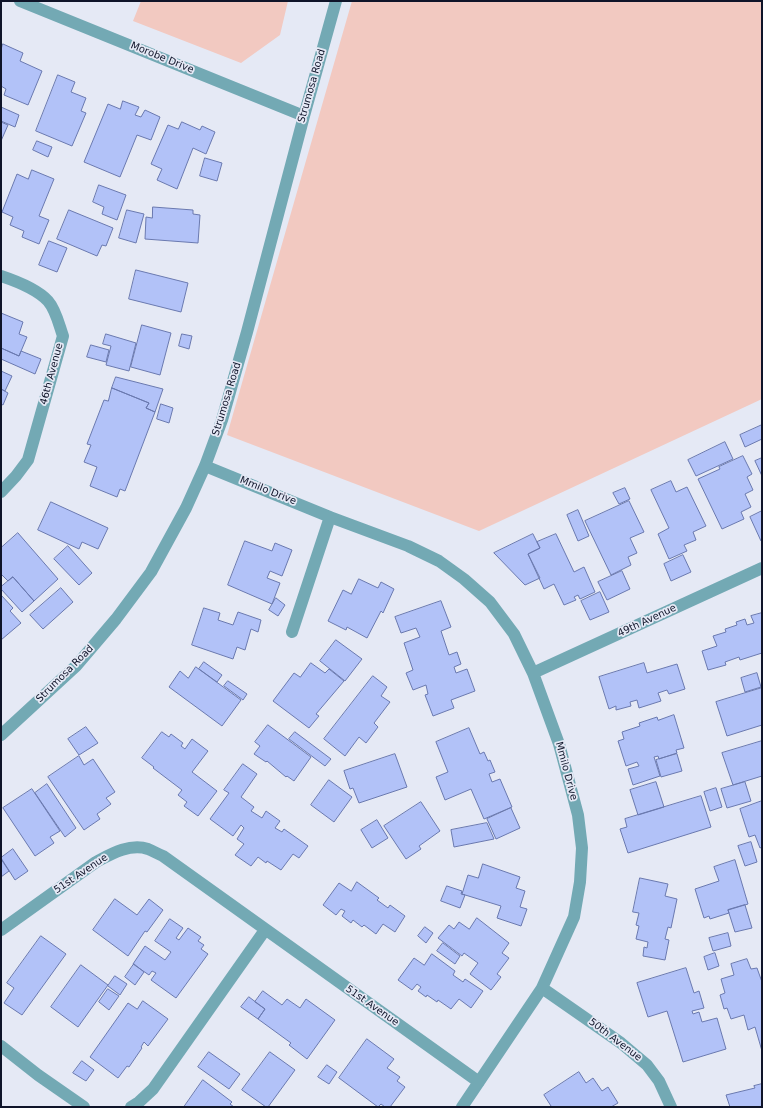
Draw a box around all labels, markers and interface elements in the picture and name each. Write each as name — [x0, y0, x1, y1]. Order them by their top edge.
street label: Morobe Drive — [129, 40, 195, 76]
street label: Strumosa Road — [296, 48, 328, 124]
street label: 46th Avenue — [38, 342, 66, 406]
street label: Strumosa Road — [210, 361, 244, 437]
street label: Mmilo Drive — [238, 474, 298, 508]
street label: 49th Avenue — [616, 602, 678, 640]
street label: Strumosa Road — [34, 643, 96, 705]
street label: Mmilo Drive — [552, 741, 580, 801]
street label: 51st Avenue — [52, 852, 110, 896]
street label: 51st Avenue — [343, 983, 401, 1029]
street label: 50th Avenue — [586, 1016, 644, 1064]

